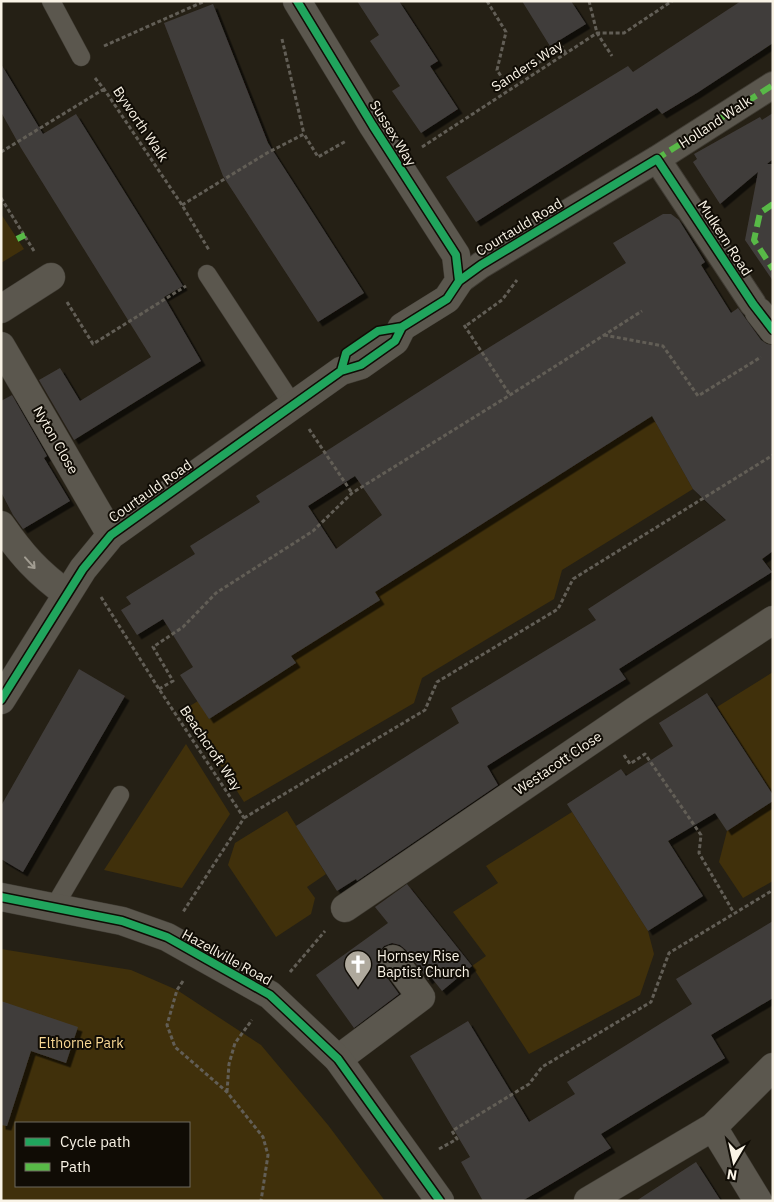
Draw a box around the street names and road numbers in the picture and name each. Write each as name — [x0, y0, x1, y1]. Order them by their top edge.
street label: Sanders Way — [488, 36, 566, 96]
street label: Byworth Walk — [109, 83, 173, 166]
street label: Holland Walk — [675, 91, 755, 152]
street label: Sussex Way — [366, 97, 420, 169]
street label: Courtauld Road — [473, 194, 565, 260]
street label: Mulkern Road — [694, 197, 756, 279]
street label: Nyton Close — [29, 403, 83, 478]
street label: Courtauld Road — [105, 456, 195, 526]
street label: Beachcroft Way — [176, 702, 246, 794]
street label: Westacott Close — [511, 727, 605, 799]
street label: Hazellville Road — [179, 925, 275, 989]

